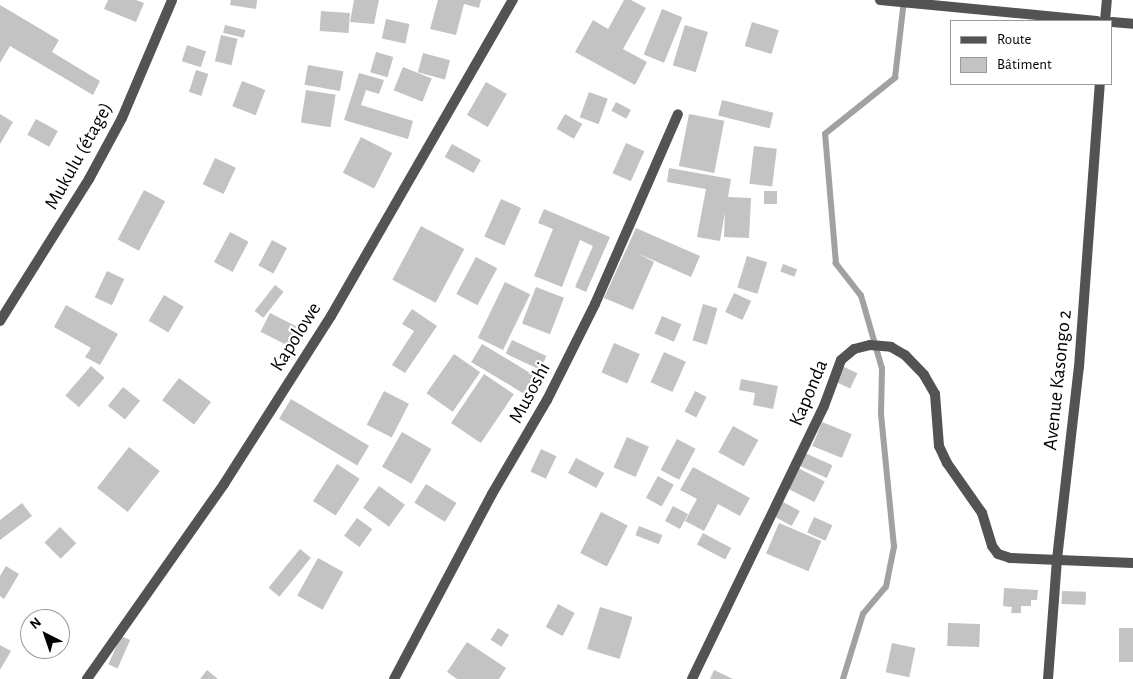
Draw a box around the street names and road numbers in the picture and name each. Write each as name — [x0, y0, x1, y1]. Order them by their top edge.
street label: Mukulu (étage) — [40, 98, 118, 214]
street label: Kapolowe — [265, 298, 327, 376]
street label: Avenue Kasongo 2 — [1039, 309, 1077, 451]
street label: Kaponda — [784, 356, 834, 430]
street label: Musoshi — [504, 358, 556, 428]

